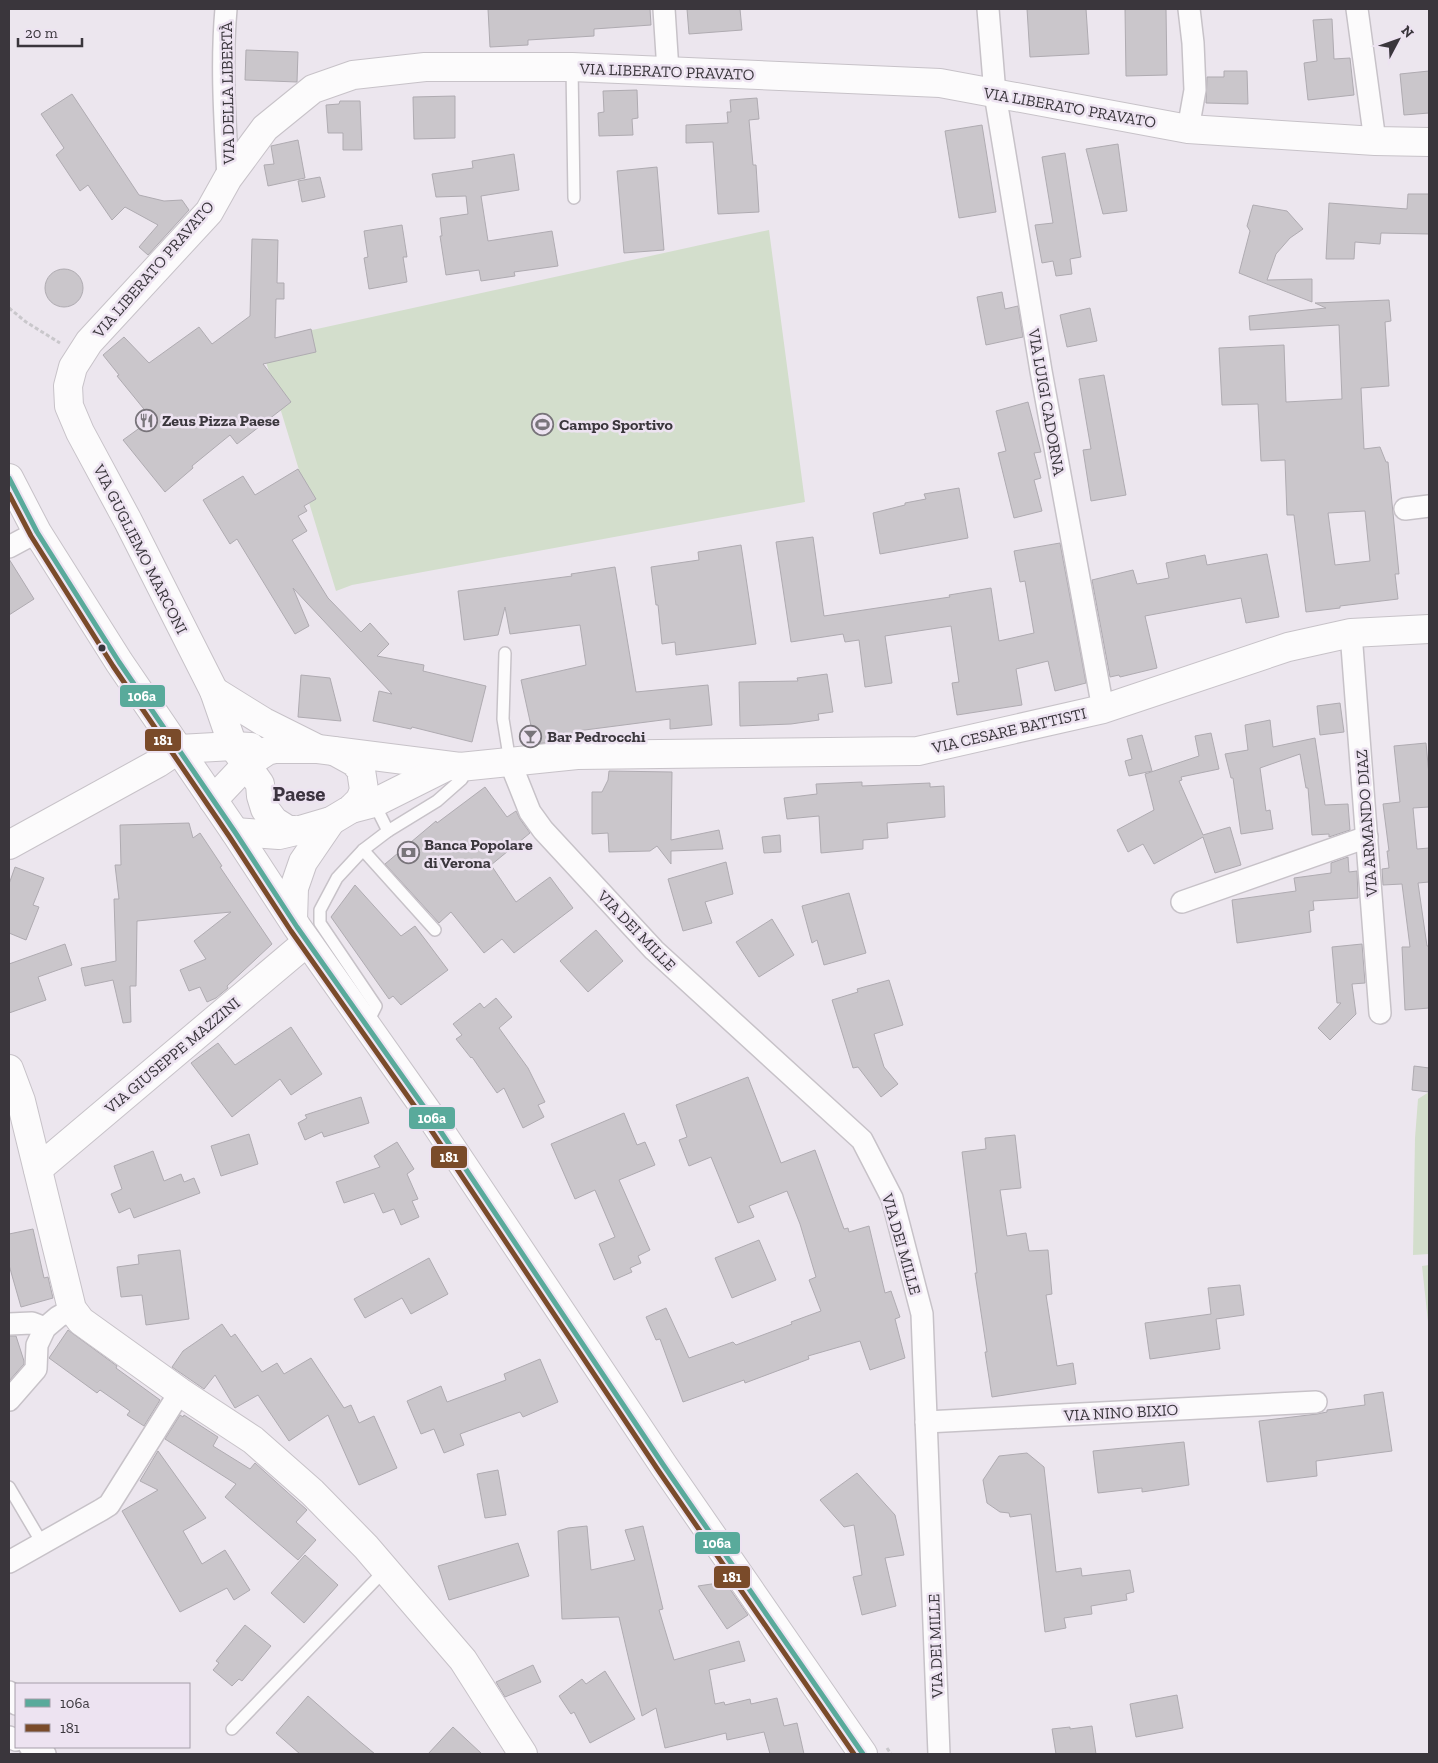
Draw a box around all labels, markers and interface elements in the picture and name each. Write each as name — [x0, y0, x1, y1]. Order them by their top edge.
scale bar — [18, 15, 81, 47]
north arrow — [1373, 15, 1423, 65]
street label: VIA DELLA LIBERTÀ — [217, 21, 238, 165]
text: N — [1398, 22, 1418, 42]
text: 20 m — [25, 24, 58, 42]
street label: VIA LIBERATO PRAVATO — [578, 59, 755, 84]
street label: VIA LIBERATO PRAVATO — [981, 83, 1158, 132]
street label: VIA LIBERATO PRAVATO — [88, 197, 218, 342]
street label: VIA LUIGI CADORNA — [1024, 326, 1069, 478]
restaurant icon: Zeus Pizza Paese — [134, 408, 158, 432]
place label: Zeus Pizza Paese — [162, 411, 280, 430]
sports icon: Campo Sportivo — [531, 412, 555, 436]
place label: Campo Sportivo — [559, 415, 674, 434]
street label: VIA GUGLIEMO MARCONI — [89, 460, 192, 637]
unlabelled marker — [97, 643, 107, 653]
line badge: 106a — [119, 684, 166, 708]
text: 106a — [128, 688, 156, 705]
street label: VIA CESARE BATTISTI — [929, 703, 1088, 758]
bar icon: Bar Pedrocchi — [519, 724, 543, 748]
place label: Bar Pedrocchi — [547, 727, 646, 746]
line badge: 181 — [144, 728, 182, 752]
text: 181 — [154, 732, 173, 749]
street label: VIA ARMANDO DIAZ — [1352, 749, 1381, 898]
district label: Paese — [273, 781, 325, 806]
place label: Banca Popolare di Verona — [424, 835, 533, 872]
bank icon: Banca Popolare di Verona — [396, 841, 420, 865]
street label: VIA DEI MILLE — [593, 885, 680, 974]
street label: VIA GIUSEPPE MAZZINI — [100, 993, 244, 1118]
line badge: 106a — [408, 1106, 456, 1130]
text: 106a — [418, 1110, 446, 1127]
line badge: 181 — [430, 1145, 468, 1169]
text: 181 — [440, 1149, 459, 1166]
street label: VIA DEI MILLE — [878, 1190, 925, 1297]
street label: VIA NINO BIXIO — [1062, 1400, 1179, 1425]
line badge: 106a — [694, 1531, 741, 1555]
text: 106a — [703, 1535, 731, 1552]
line badge: 181 — [713, 1565, 751, 1589]
text: 181 — [723, 1569, 742, 1586]
street label: VIA DEI MILLE — [924, 1593, 947, 1699]
legend — [15, 1683, 190, 1748]
text: 106a — [60, 1694, 90, 1712]
text: 181 — [60, 1719, 80, 1737]

